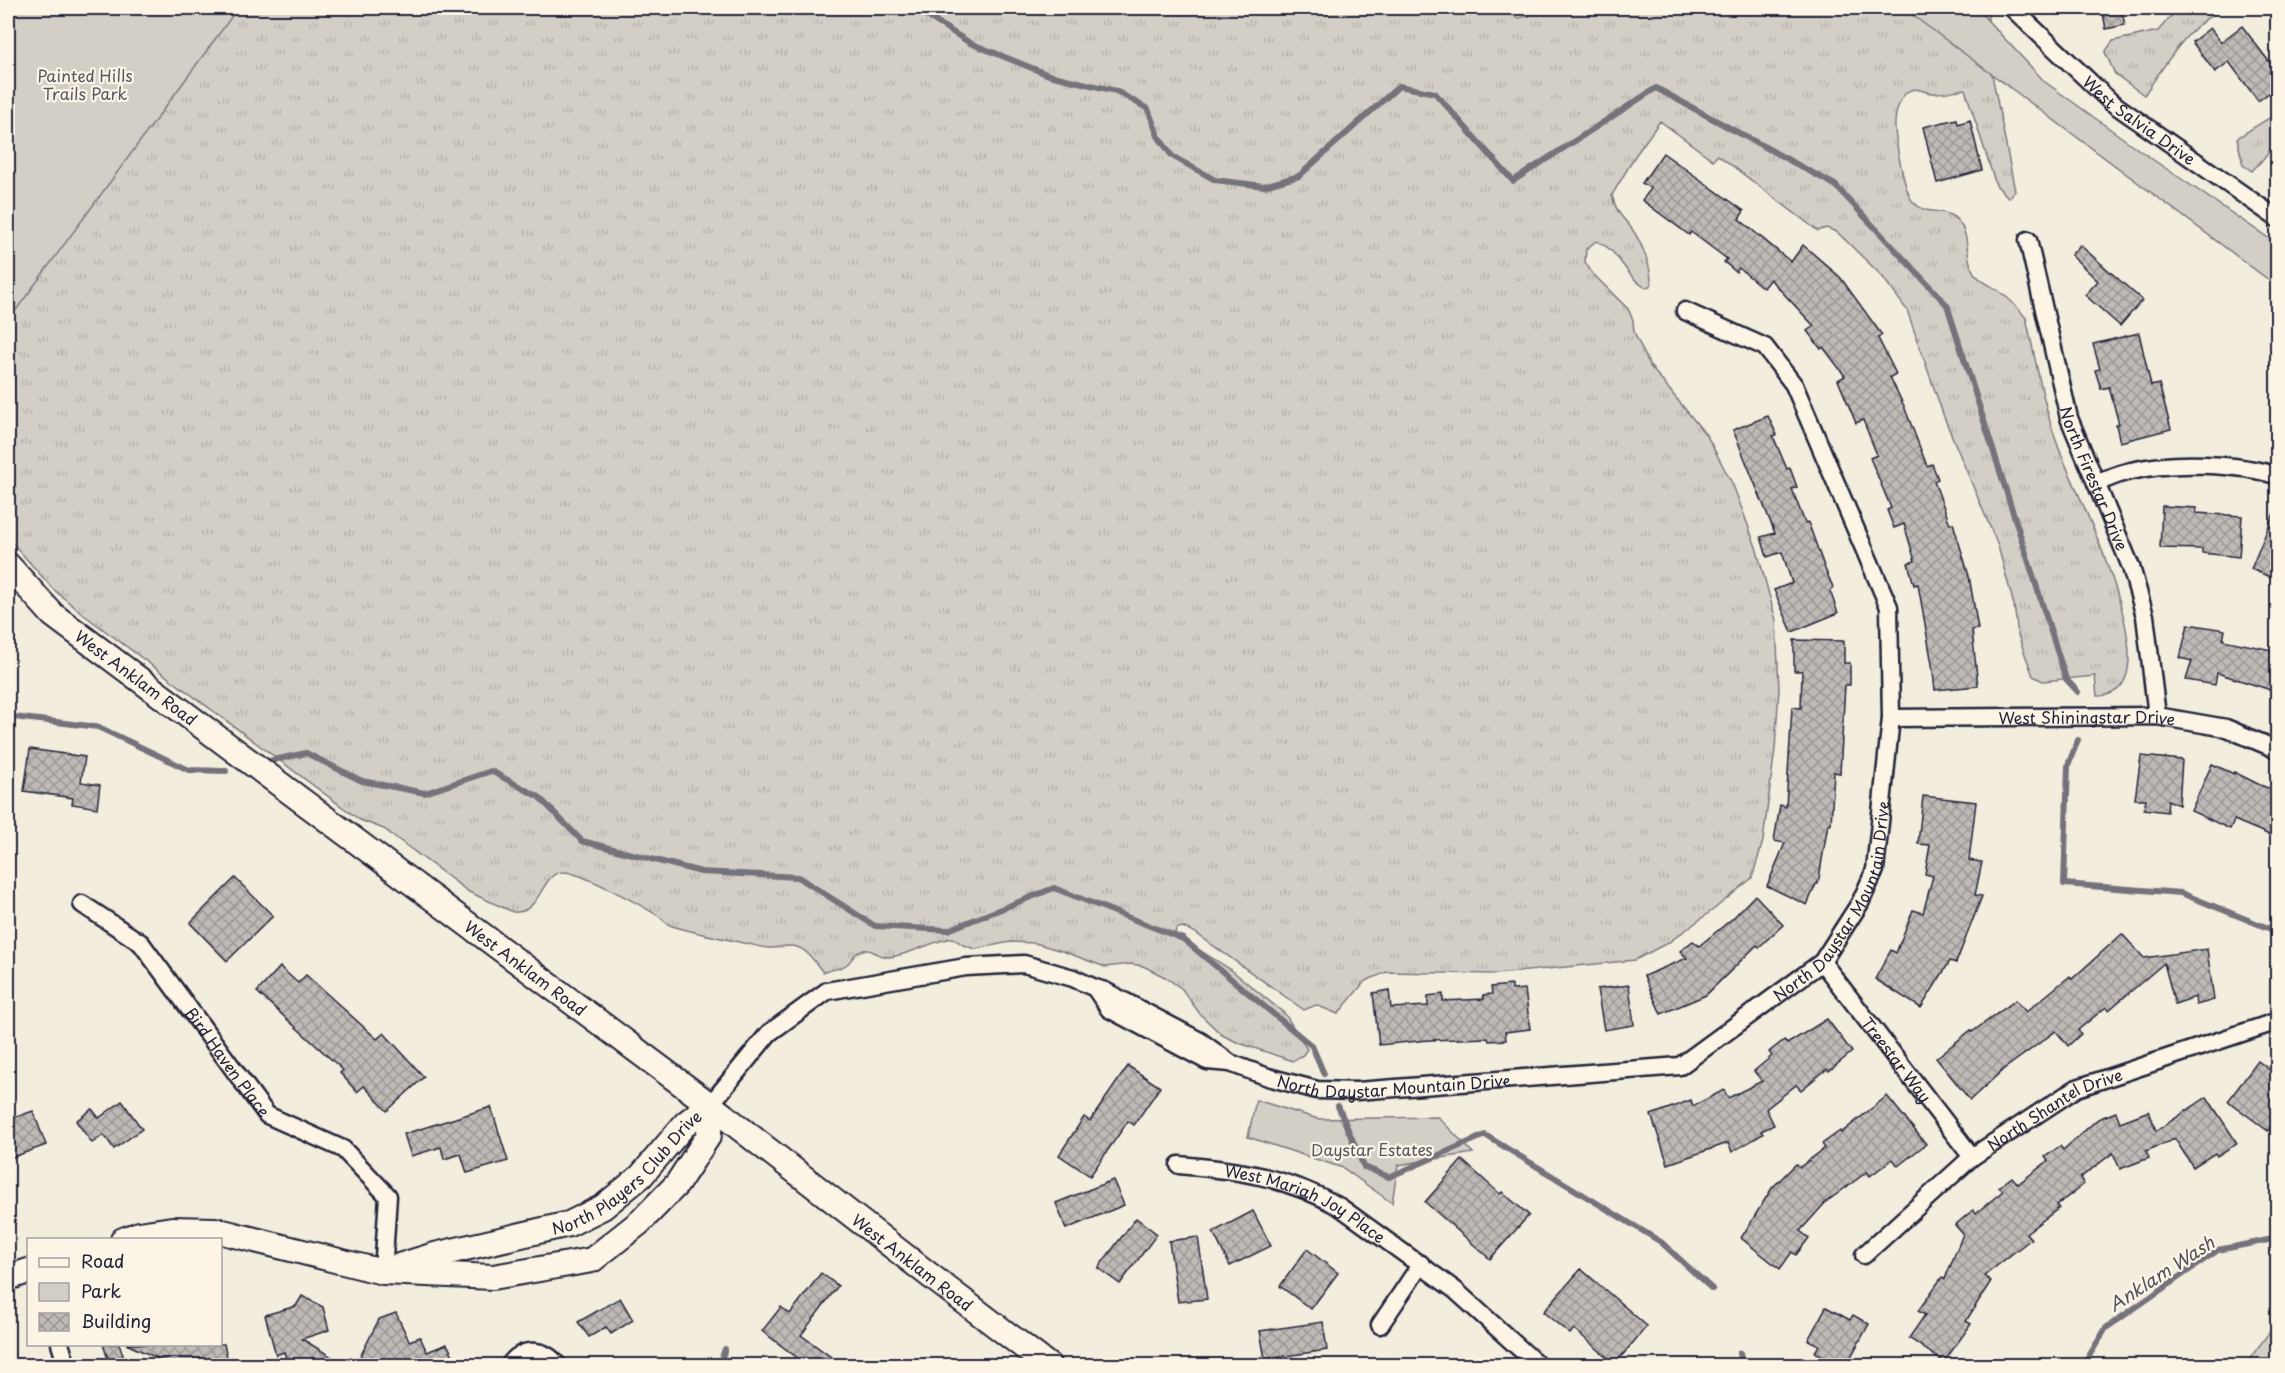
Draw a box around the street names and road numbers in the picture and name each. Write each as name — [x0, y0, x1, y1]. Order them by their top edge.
street label: West Salvia Drive — [2078, 70, 2201, 170]
street label: North Firestar Drive — [2055, 404, 2135, 554]
street label: West Anklam Road — [70, 624, 202, 731]
street label: West Shiningstar Drive — [1998, 704, 2177, 731]
street label: North Daystar Mountain Drive — [1768, 800, 1894, 1006]
street label: West Anklam Road — [460, 914, 592, 1021]
street label: Bird Haven Place — [180, 1002, 276, 1122]
street label: Treestar Way — [1856, 1012, 1938, 1107]
street label: North Shantel Drive — [1982, 1062, 2125, 1156]
street label: North Daystar Mountain Drive — [1275, 1067, 1511, 1103]
street label: North Players Club Drive — [549, 1103, 706, 1240]
street label: West Mariah Joy Place — [1223, 1158, 1391, 1248]
street label: West Anklam Road — [847, 1207, 978, 1316]

